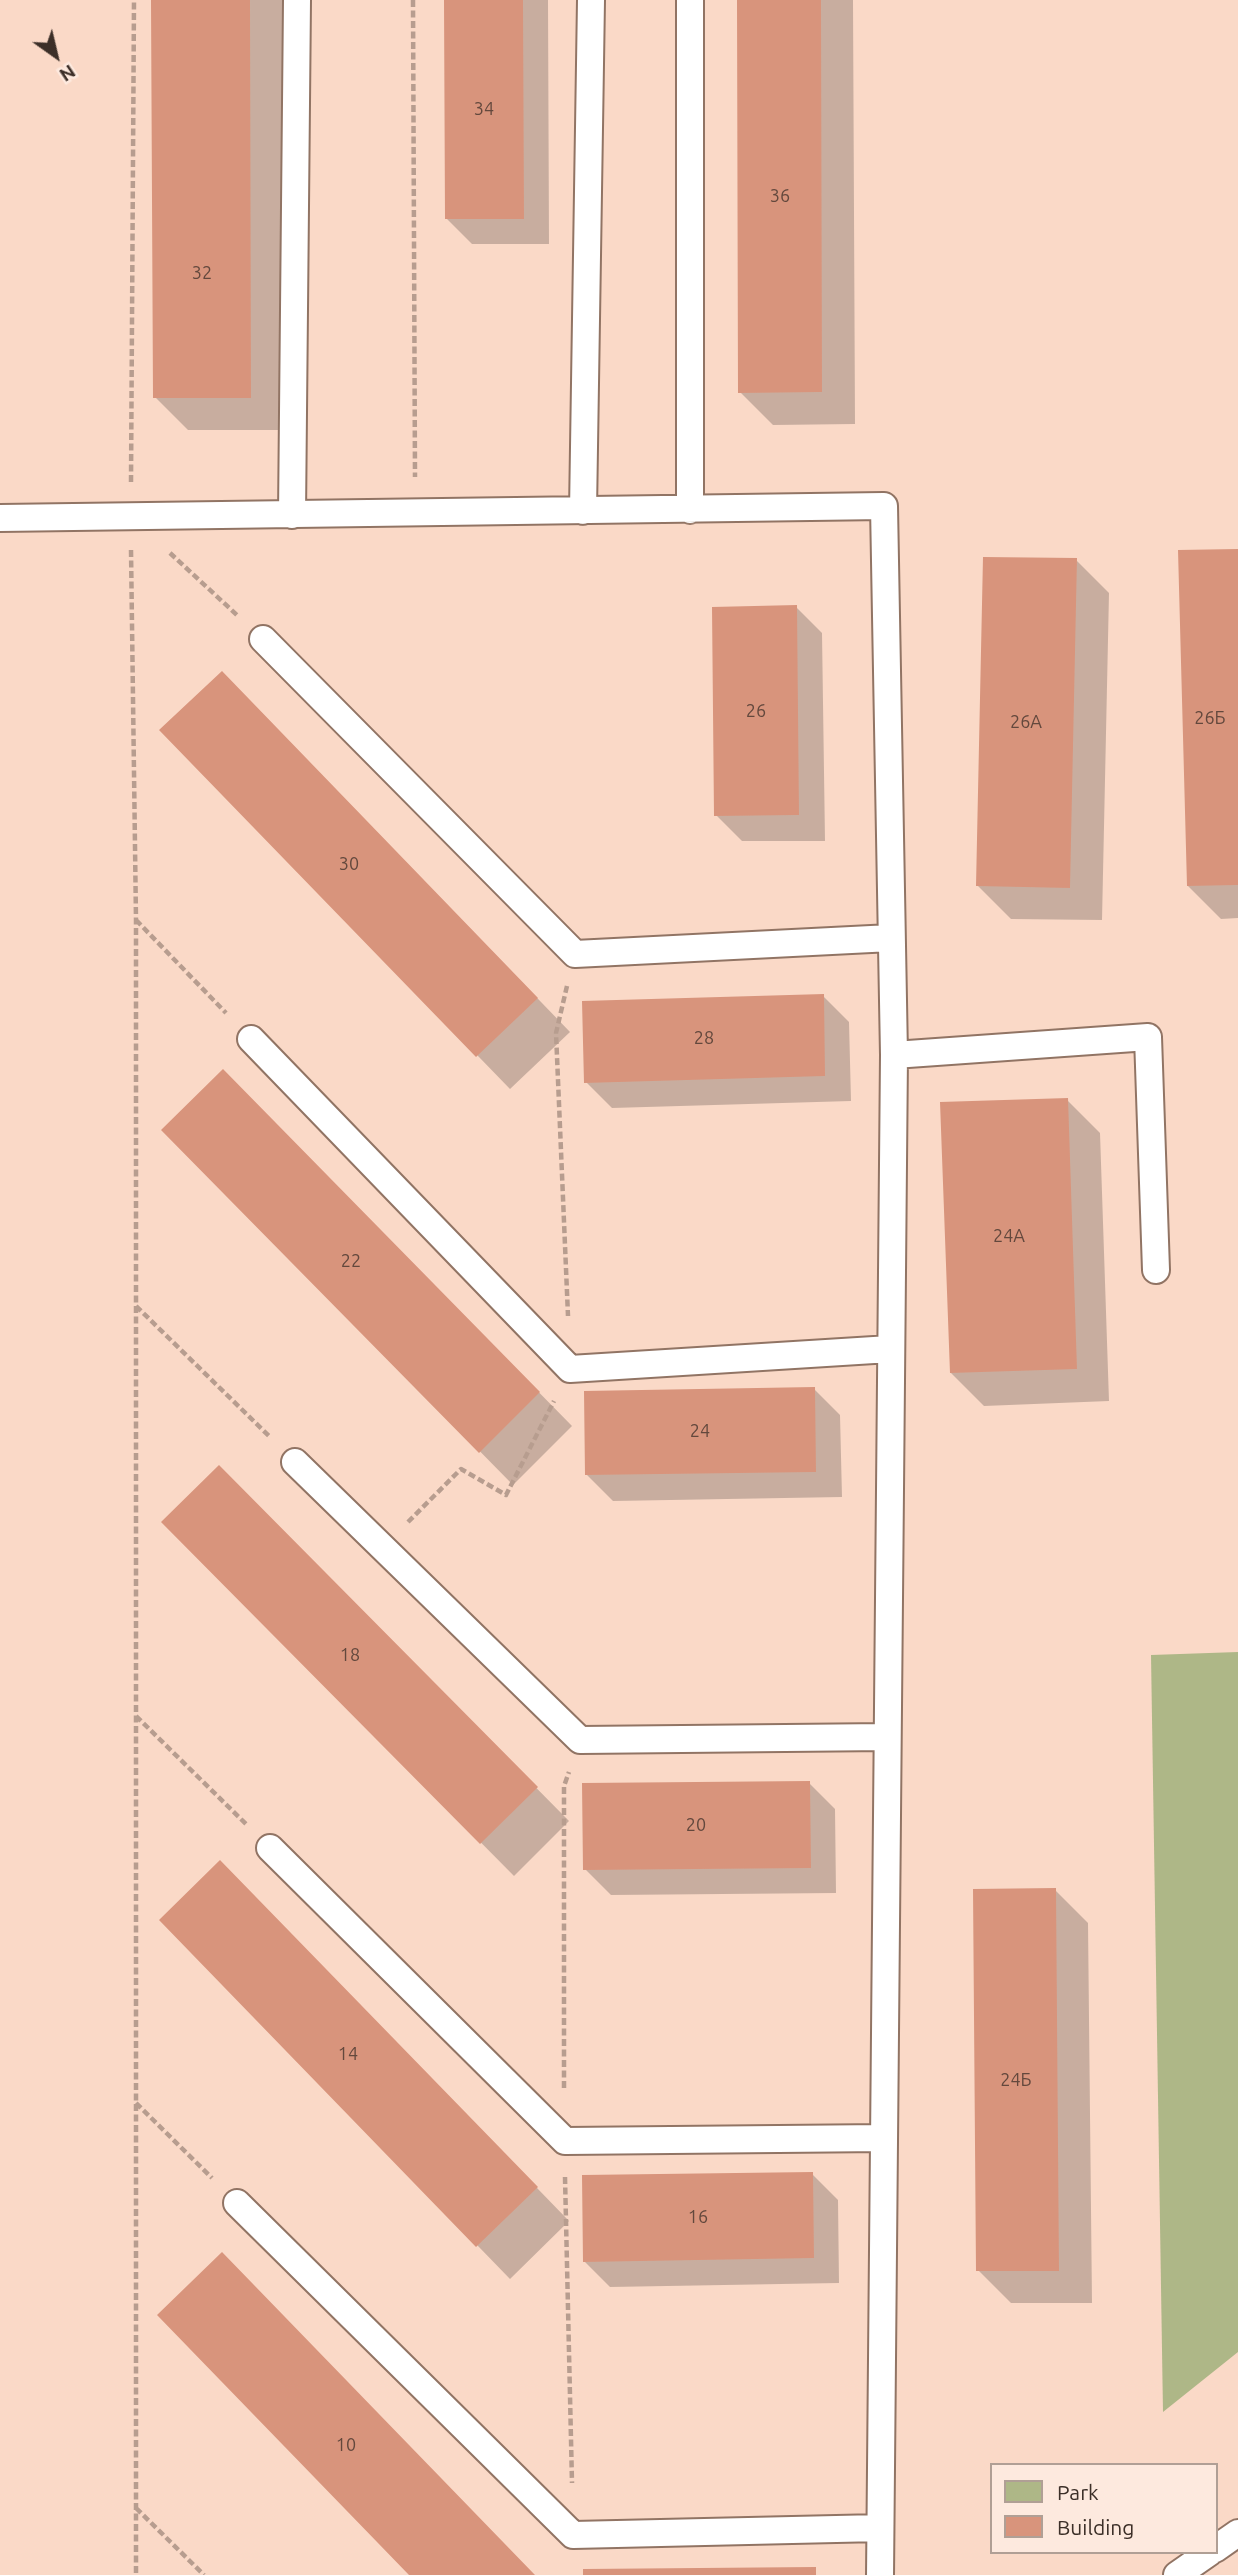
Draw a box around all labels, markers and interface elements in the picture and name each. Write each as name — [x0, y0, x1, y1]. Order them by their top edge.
north arrow — [21, 21, 91, 91]
text: N — [56, 60, 80, 86]
house number: 34 — [474, 98, 494, 120]
house number: 36 — [770, 185, 790, 207]
house number: 32 — [192, 262, 212, 284]
house number: 26 — [746, 700, 766, 722]
house number: 26Б — [1194, 707, 1226, 729]
house number: 26А — [1010, 711, 1042, 733]
house number: 30 — [339, 853, 359, 875]
house number: 28 — [694, 1027, 714, 1049]
house number: 24А — [993, 1225, 1025, 1247]
house number: 22 — [341, 1250, 361, 1272]
house number: 24 — [690, 1420, 710, 1442]
house number: 18 — [340, 1644, 360, 1666]
house number: 20 — [686, 1814, 706, 1836]
house number: 14 — [338, 2043, 358, 2065]
house number: 24Б — [1000, 2069, 1032, 2091]
house number: 16 — [688, 2206, 708, 2228]
house number: 10 — [336, 2434, 356, 2456]
legend — [990, 2463, 1217, 2554]
text: Park — [1057, 2480, 1099, 2504]
text: Building — [1057, 2515, 1134, 2539]

